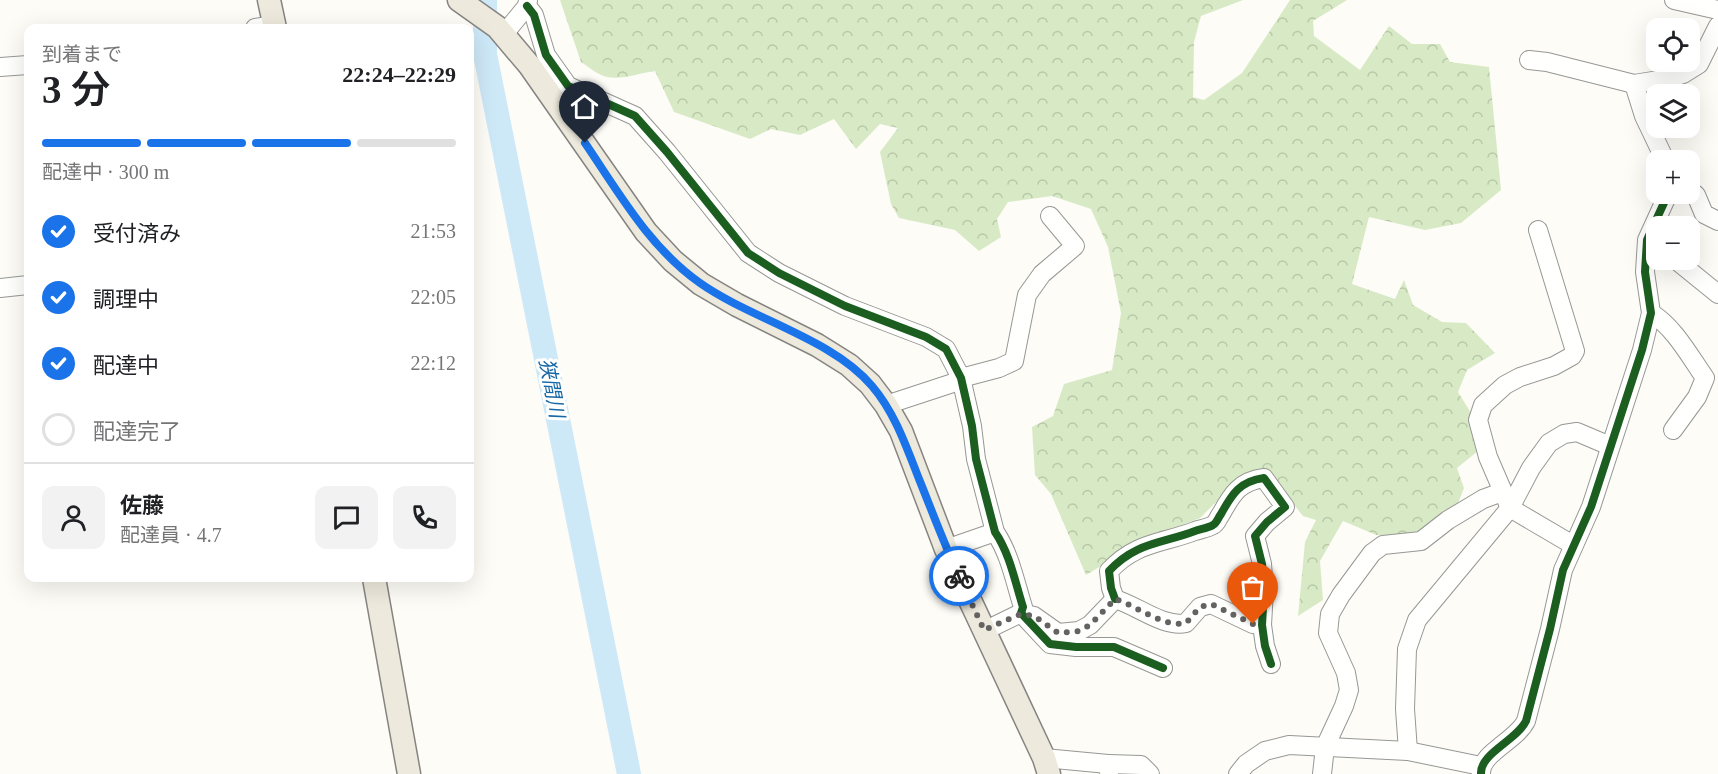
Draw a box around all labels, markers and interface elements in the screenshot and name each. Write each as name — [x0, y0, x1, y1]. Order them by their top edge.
map controls — [1646, 18, 1700, 270]
button: locate — [1646, 18, 1700, 72]
text: 到着まで — [42, 43, 122, 65]
text: 22:24–22:29 — [342, 62, 456, 87]
text: 3 分 — [42, 68, 110, 111]
pin — [559, 81, 610, 143]
button: layers — [1646, 84, 1700, 138]
icon: home — [568, 90, 601, 123]
button: + — [1646, 150, 1700, 204]
text: 配達中 · 300 m — [42, 161, 169, 183]
icon: check — [42, 215, 75, 248]
button: − — [1646, 216, 1700, 270]
text: 21:53 — [410, 220, 456, 242]
text: 受付済み — [93, 221, 181, 246]
icon: check — [42, 281, 75, 314]
text: 22:05 — [410, 286, 456, 308]
text: 調理中 — [93, 287, 159, 312]
icon: check — [42, 347, 75, 380]
text: 22:12 — [410, 352, 456, 374]
text: 配達中 — [93, 353, 159, 378]
water label: 狭間川 — [535, 356, 569, 422]
text: 配達完了 — [93, 419, 181, 444]
button: person — [42, 486, 105, 549]
button: chat — [315, 486, 378, 549]
button: phone — [393, 486, 456, 549]
text: 佐藤 — [120, 493, 164, 518]
text: 配達員 · 4.7 — [120, 524, 222, 546]
courier — [929, 546, 989, 606]
icon: bike — [943, 560, 976, 593]
pin — [1227, 562, 1278, 624]
icon: bag — [1236, 571, 1269, 604]

